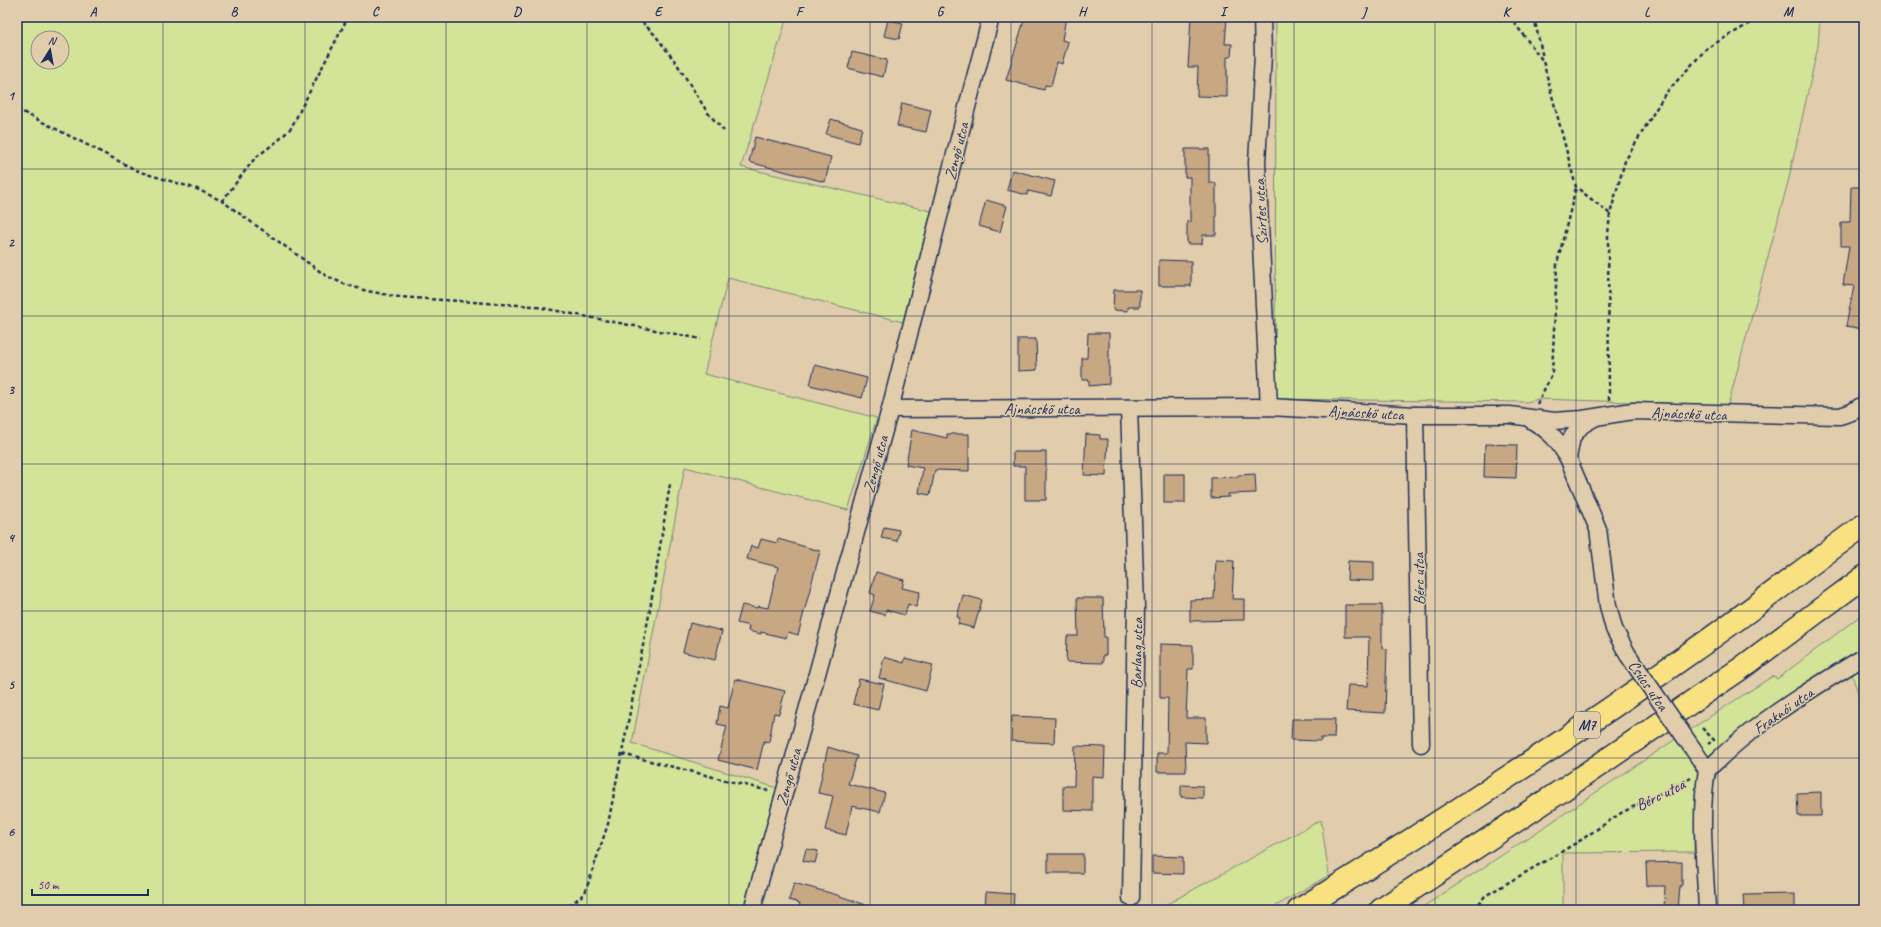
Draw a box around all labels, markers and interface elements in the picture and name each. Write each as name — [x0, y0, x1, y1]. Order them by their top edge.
text: A — [90, 4, 98, 20]
text: B — [231, 4, 239, 20]
text: C — [372, 4, 380, 20]
text: D — [513, 4, 522, 20]
text: E — [655, 4, 664, 20]
text: F — [796, 4, 805, 20]
text: G — [937, 4, 945, 20]
text: H — [1078, 4, 1088, 20]
text: I — [1220, 4, 1229, 20]
text: J — [1361, 4, 1368, 20]
text: K — [1503, 4, 1513, 20]
text: L — [1644, 4, 1651, 20]
text: M — [1783, 4, 1794, 20]
north arrow — [30, 30, 70, 70]
text: N — [47, 33, 59, 48]
text: 1 — [8, 88, 16, 104]
street label: Zengő utca — [940, 119, 974, 182]
street label: Szirtes utca — [1249, 177, 1273, 245]
text: 2 — [8, 235, 15, 251]
text: 3 — [8, 382, 15, 398]
street label: Ajnácskő utca — [1004, 399, 1081, 419]
street label: Ajnácskő utca — [1328, 401, 1406, 425]
street label: Ajnácskő utca — [1651, 403, 1729, 425]
street label: Zengő utca — [859, 432, 894, 495]
text: 4 — [8, 530, 16, 546]
street label: Bérc utca — [1409, 551, 1429, 605]
street label: Barlang utca — [1126, 616, 1148, 689]
street label: Csúcs utca — [1624, 656, 1674, 716]
text: 5 — [8, 677, 15, 693]
street label: Fraknói utca — [1750, 682, 1819, 739]
road number: M7 — [1574, 712, 1600, 738]
street label: Zengő utca — [772, 745, 807, 808]
street label: Bérc utca — [1633, 774, 1690, 815]
text: 6 — [8, 824, 15, 840]
scale bar — [32, 871, 148, 897]
text: 50 m — [38, 877, 60, 893]

